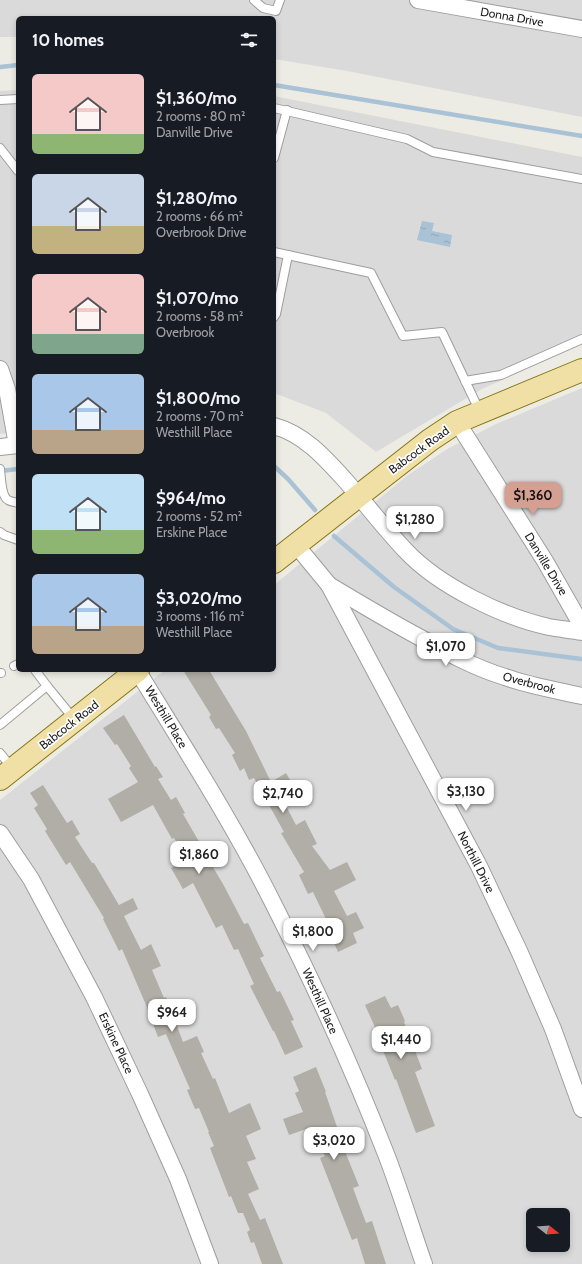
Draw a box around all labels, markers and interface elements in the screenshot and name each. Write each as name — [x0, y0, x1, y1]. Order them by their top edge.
street label: Donna Drive — [479, 4, 545, 29]
icon: filters — [238, 29, 260, 51]
text: 10 homes — [32, 30, 104, 50]
text: $1,360/mo — [156, 88, 237, 108]
icon: home — [64, 90, 112, 138]
text: 2 rooms · 80 m² — [156, 108, 245, 124]
text: Danville Drive — [156, 124, 233, 140]
text: $1,280/mo — [156, 188, 237, 208]
icon: home — [64, 190, 112, 238]
text: 2 rooms · 66 m² — [156, 208, 243, 224]
text: Overbrook Drive — [156, 224, 246, 240]
text: $1,070/mo — [156, 288, 238, 308]
icon: home — [64, 290, 112, 338]
text: 2 rooms · 58 m² — [156, 308, 243, 324]
text: Overbrook — [156, 324, 214, 340]
text: $1,800/mo — [156, 388, 240, 408]
icon: home — [64, 390, 112, 438]
text: 2 rooms · 70 m² — [156, 408, 244, 424]
street label: Babcock Road — [386, 423, 452, 477]
text: Westhill Place — [156, 424, 232, 440]
pin: $1,360 — [500, 482, 566, 516]
text: $1,360 — [514, 487, 552, 503]
text: $964/mo — [156, 488, 226, 508]
icon: home — [64, 490, 112, 538]
pin: $1,280 — [382, 506, 448, 540]
text: 2 rooms · 52 m² — [156, 508, 242, 524]
text: $1,280 — [395, 511, 435, 527]
text: Erskine Place — [156, 524, 227, 540]
street label: Danville Drive — [522, 530, 571, 598]
text: $3,020/mo — [156, 588, 242, 608]
icon: home — [64, 590, 112, 638]
text: 3 rooms · 116 m² — [156, 608, 244, 624]
text: Westhill Place — [156, 624, 232, 640]
pin: $1,070 — [413, 633, 479, 667]
text: $1,070 — [426, 638, 466, 654]
street label: Overbrook — [501, 668, 558, 697]
street label: Westhill Place — [142, 683, 191, 751]
street label: Babcock Road — [36, 697, 101, 752]
pin: $3,130 — [433, 778, 499, 812]
pin: $2,740 — [250, 780, 316, 814]
text: $3,130 — [447, 783, 485, 799]
text: $2,740 — [263, 785, 303, 801]
street label: Northill Drive — [455, 828, 498, 895]
pin: $1,860 — [166, 841, 232, 875]
text: $1,860 — [179, 846, 219, 862]
pin: $1,800 — [280, 918, 346, 952]
text: $1,800 — [292, 923, 334, 939]
street label: Westhill Place — [299, 966, 342, 1036]
pin: $964 — [148, 999, 196, 1033]
text: $964 — [157, 1004, 187, 1020]
street label: Erskine Place — [96, 1010, 137, 1076]
pin: $1,440 — [368, 1026, 434, 1060]
text: $1,440 — [381, 1031, 421, 1047]
pin: $3,020 — [301, 1127, 367, 1161]
text: $3,020 — [313, 1132, 355, 1148]
north arrow — [526, 1208, 570, 1252]
map controls — [526, 1208, 570, 1252]

